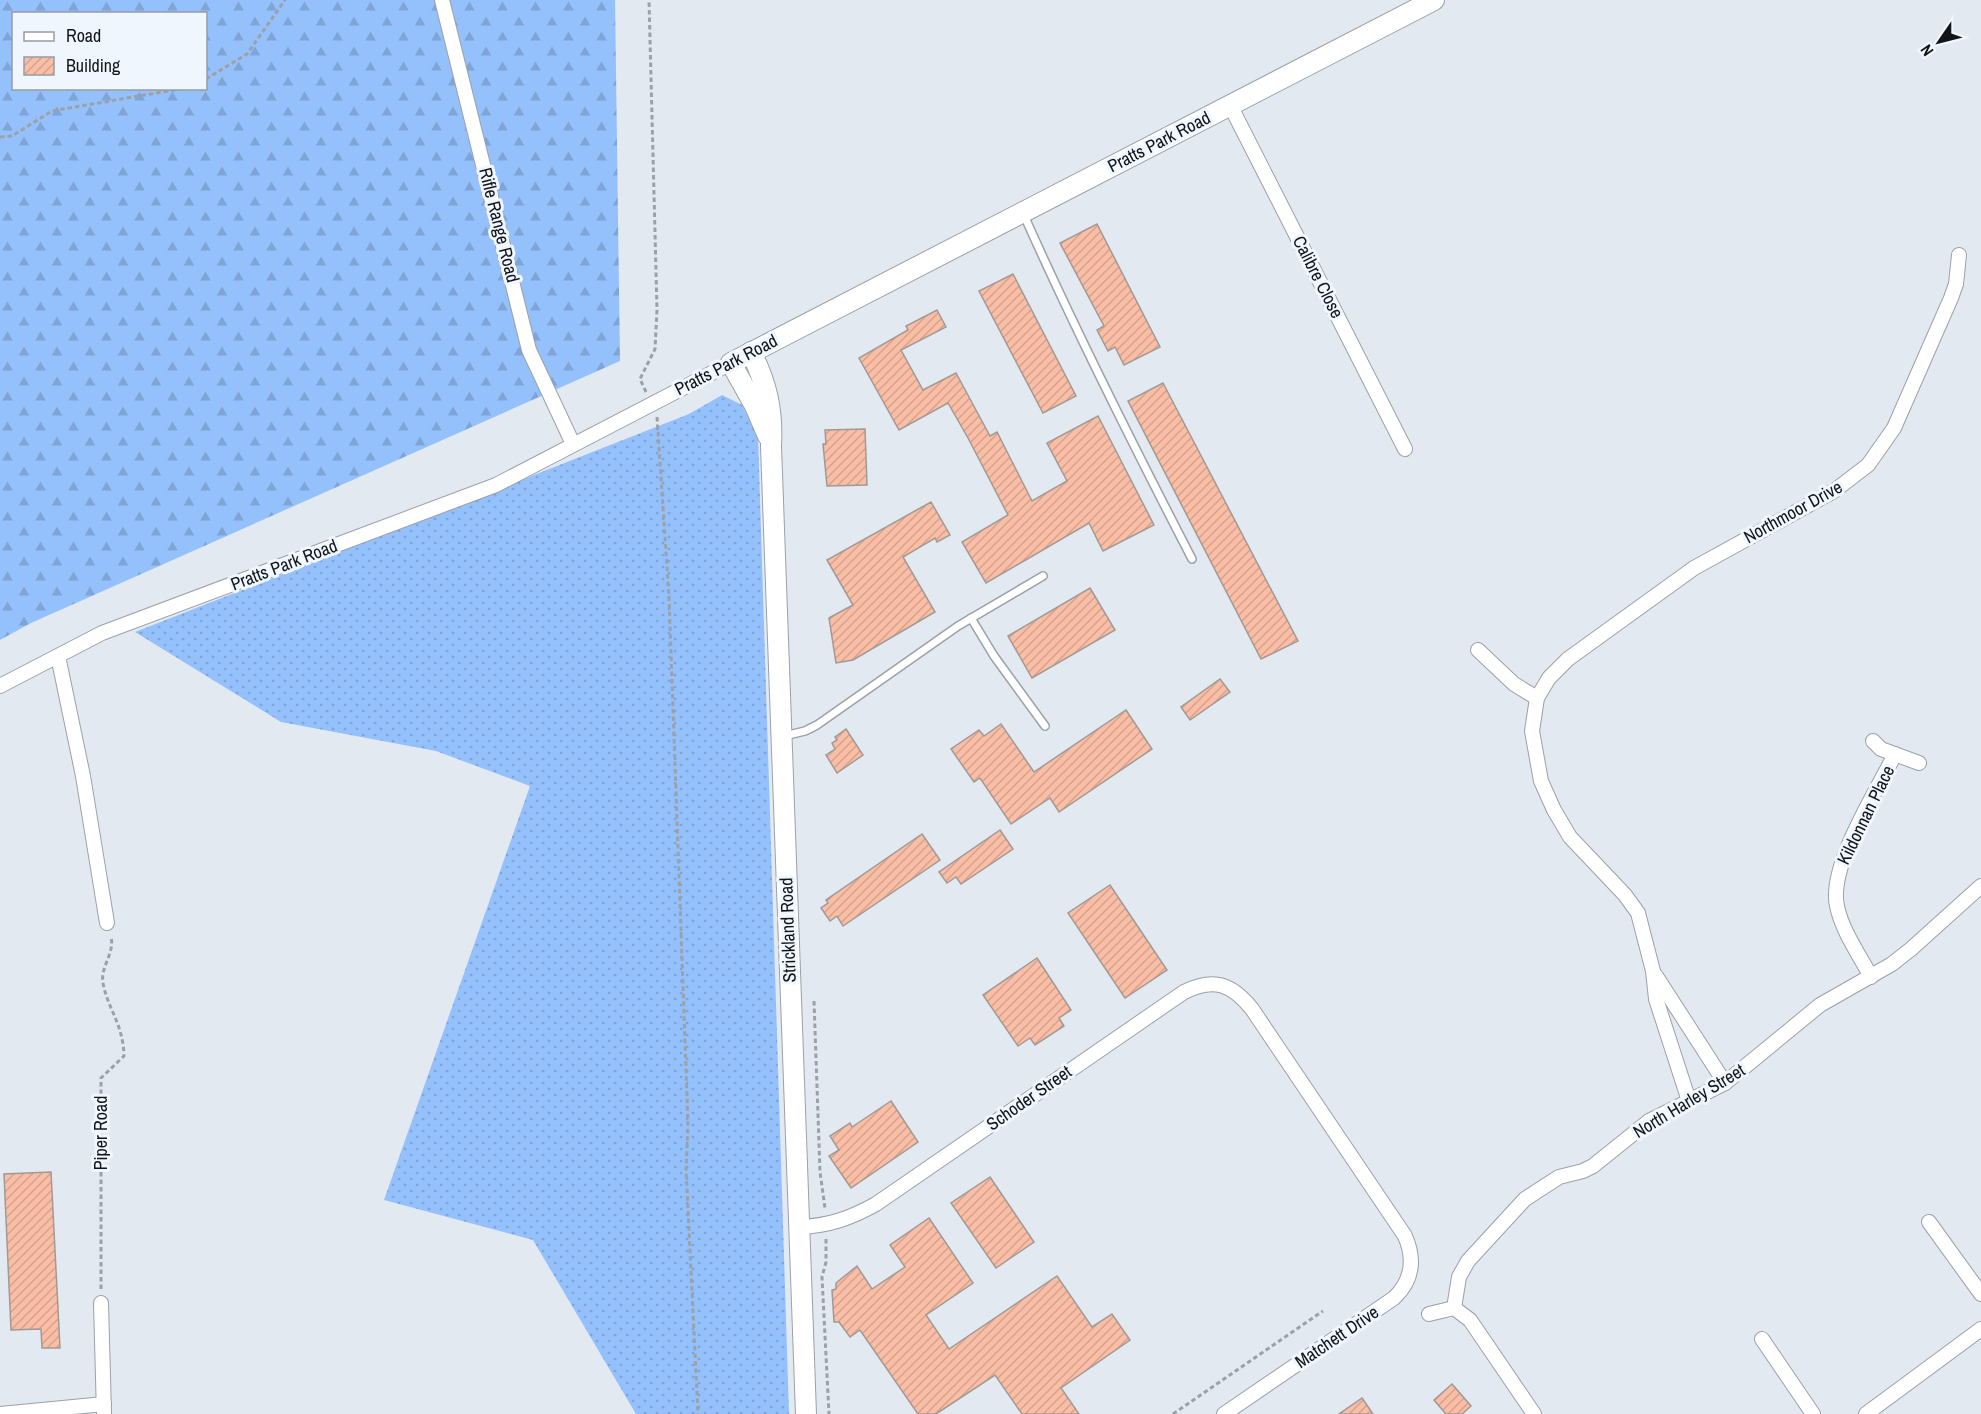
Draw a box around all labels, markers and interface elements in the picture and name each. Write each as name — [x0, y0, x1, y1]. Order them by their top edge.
legend — [12, 12, 207, 90]
north arrow — [1909, 12, 1969, 72]
text: Road — [66, 23, 101, 48]
text: N — [1915, 40, 1938, 61]
text: Building — [66, 53, 121, 78]
street label: Pratts Park Road — [1103, 105, 1215, 178]
street label: Rifle Range Road — [473, 165, 526, 285]
street label: Calibre Close — [1287, 231, 1350, 322]
street label: Pratts Park Road — [670, 328, 782, 401]
street label: Northmoor Drive — [1739, 474, 1847, 549]
street label: Pratts Park Road — [227, 533, 341, 596]
street label: Kildonnan Place — [1831, 761, 1900, 869]
street label: Strickland Road — [773, 877, 802, 983]
street label: North Harley Street — [1628, 1057, 1749, 1144]
street label: Schoder Street — [981, 1059, 1076, 1136]
street label: Piper Road — [88, 1096, 113, 1170]
street label: Matchett Drive — [1290, 1299, 1383, 1374]

